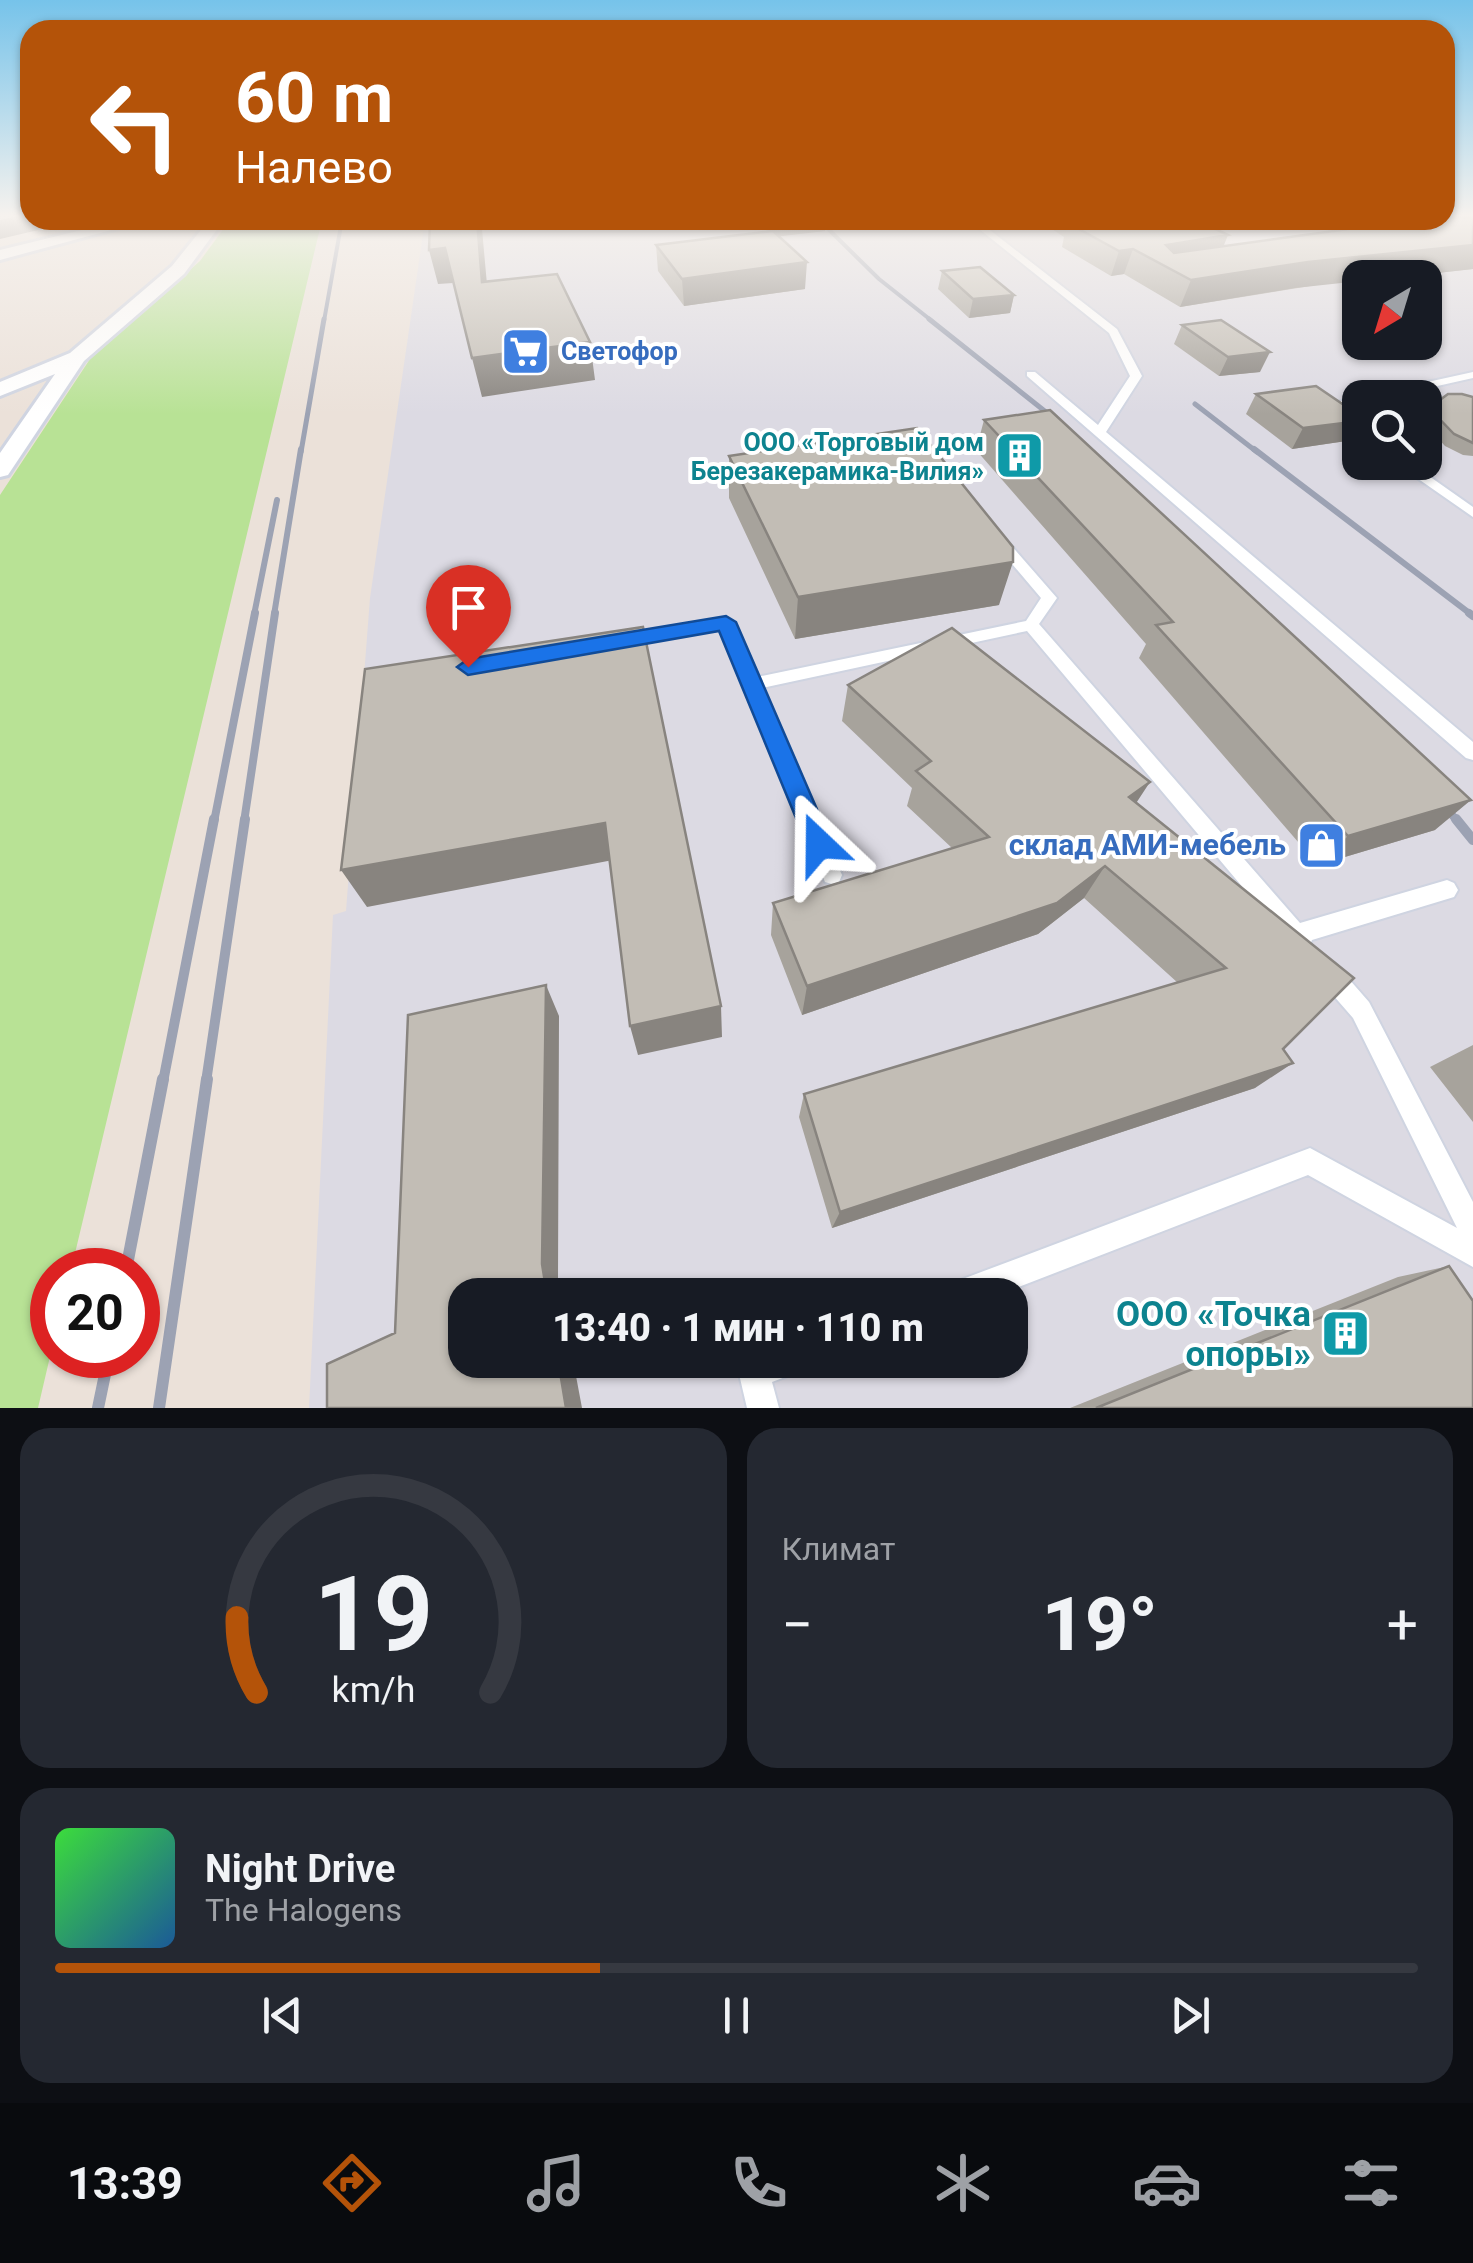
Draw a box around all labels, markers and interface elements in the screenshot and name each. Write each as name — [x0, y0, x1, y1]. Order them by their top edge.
text: 60 m — [235, 57, 393, 139]
icon: left — [70, 60, 200, 190]
text: Налево — [235, 141, 393, 194]
north arrow — [1342, 260, 1442, 360]
map controls — [1342, 260, 1442, 480]
supermarket icon: Светофор — [500, 325, 552, 377]
place label: Светофор — [561, 337, 678, 366]
button: search — [1342, 380, 1442, 480]
place label: ООО «Торговый дом Березакерамика-Вилия» — [691, 428, 984, 486]
building icon: ООО «Торговый дом Березакерамика-Вилия» — [993, 430, 1045, 482]
pin — [426, 565, 511, 668]
icon: arrive — [441, 580, 496, 635]
position arrow — [767, 792, 871, 896]
shop icon: склад АМИ-мебель — [1295, 819, 1347, 871]
place label: склад АМИ-мебель — [1009, 827, 1286, 862]
speed limit sign: 20 — [30, 1248, 160, 1378]
place label: ООО «Точка опоры» — [1116, 1294, 1311, 1375]
text: 13:40 · 1 мин · 110 m — [552, 1306, 924, 1350]
building icon: ООО «Точка опоры» — [1320, 1308, 1372, 1360]
text: Климат — [782, 1530, 895, 1568]
text: 19 — [314, 1554, 433, 1675]
text: 19° — [1042, 1580, 1158, 1668]
text: − — [782, 1593, 813, 1657]
text: + — [1387, 1593, 1418, 1657]
text: km/h — [331, 1669, 415, 1711]
text: Night Drive — [205, 1847, 395, 1891]
text: The Halogens — [205, 1891, 402, 1929]
icon: previous — [255, 1988, 310, 2043]
icon: pause — [709, 1988, 764, 2043]
icon: next — [1163, 1988, 1218, 2043]
icon: directions — [317, 2148, 387, 2218]
icon: music — [521, 2148, 591, 2218]
icon: phone — [724, 2148, 794, 2218]
icon: climate — [928, 2148, 998, 2218]
icon: car — [1132, 2148, 1202, 2218]
icon: filters — [1336, 2148, 1406, 2218]
text: 13:39 — [67, 2157, 183, 2210]

